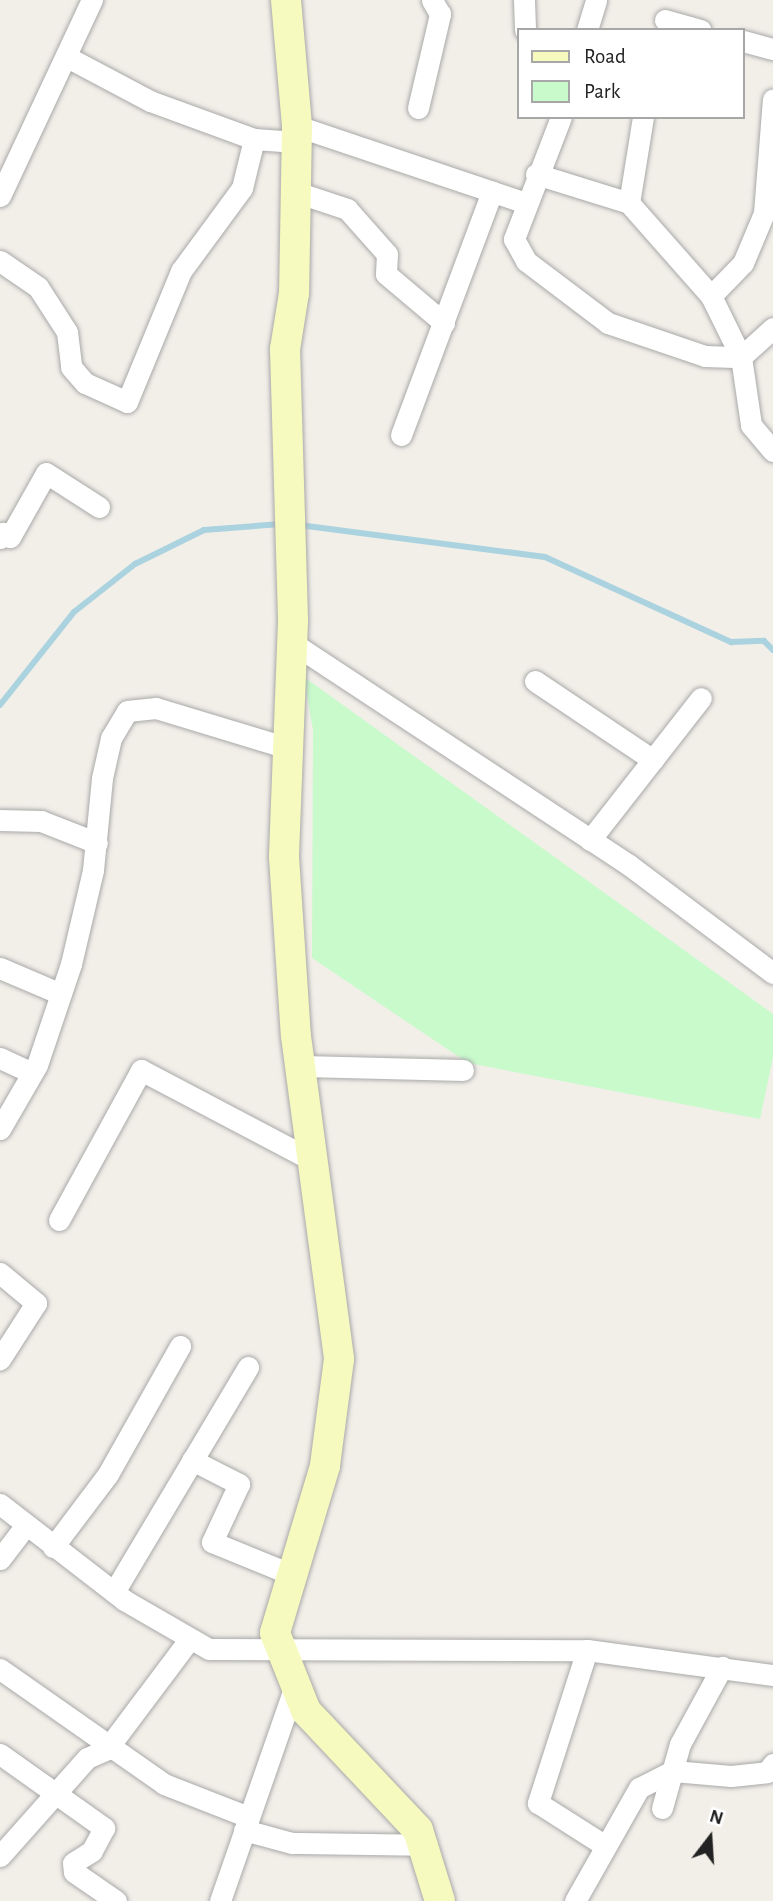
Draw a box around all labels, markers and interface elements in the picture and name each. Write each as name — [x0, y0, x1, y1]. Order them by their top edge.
legend — [518, 28, 745, 119]
text: Road — [584, 46, 626, 67]
text: Park — [584, 81, 620, 102]
north arrow — [675, 1803, 745, 1873]
text: N — [707, 1806, 725, 1828]

